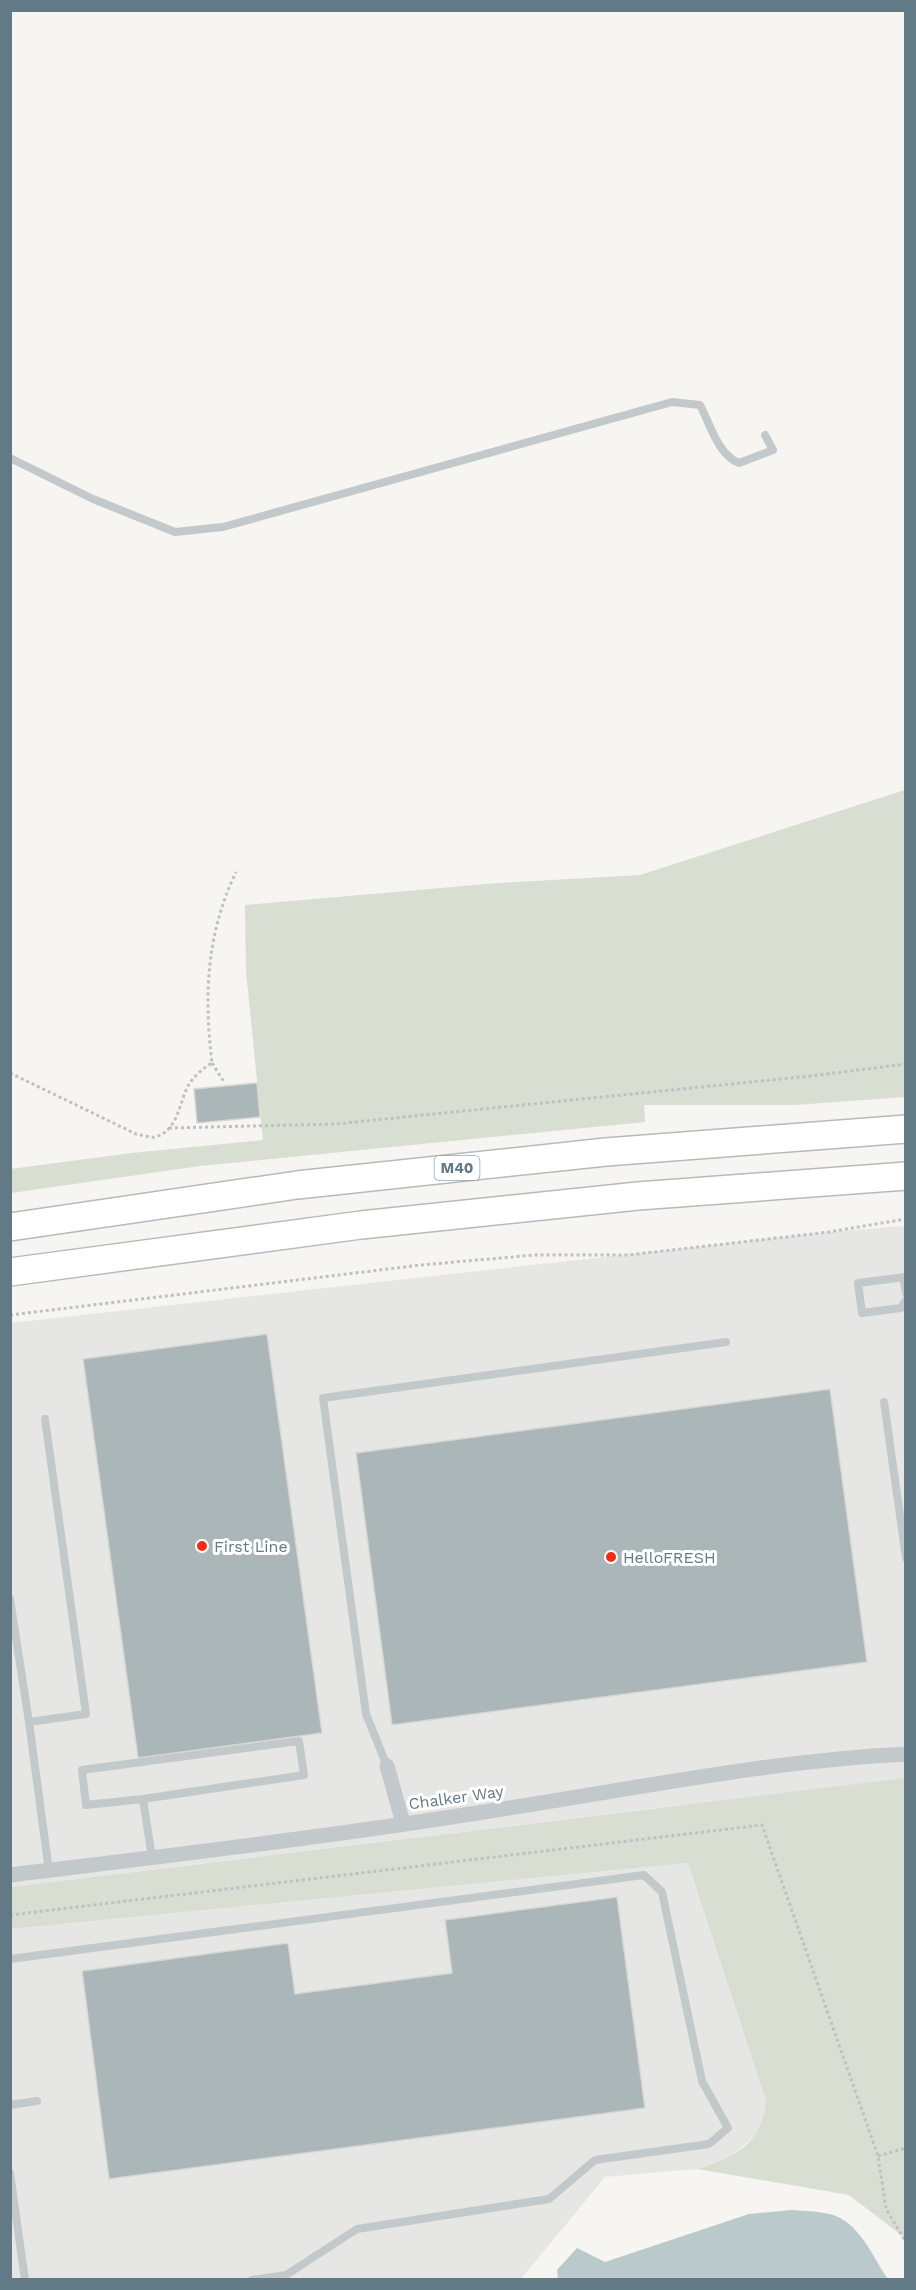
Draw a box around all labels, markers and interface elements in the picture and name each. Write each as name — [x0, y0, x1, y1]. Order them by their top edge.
road number: M40 — [434, 1156, 480, 1180]
place label: First Line — [214, 1537, 288, 1556]
marker: First Line — [195, 1539, 209, 1553]
place label: HelloFRESH — [623, 1548, 716, 1567]
marker: HelloFRESH — [604, 1550, 618, 1564]
street label: Chalker Way — [407, 1781, 505, 1814]

